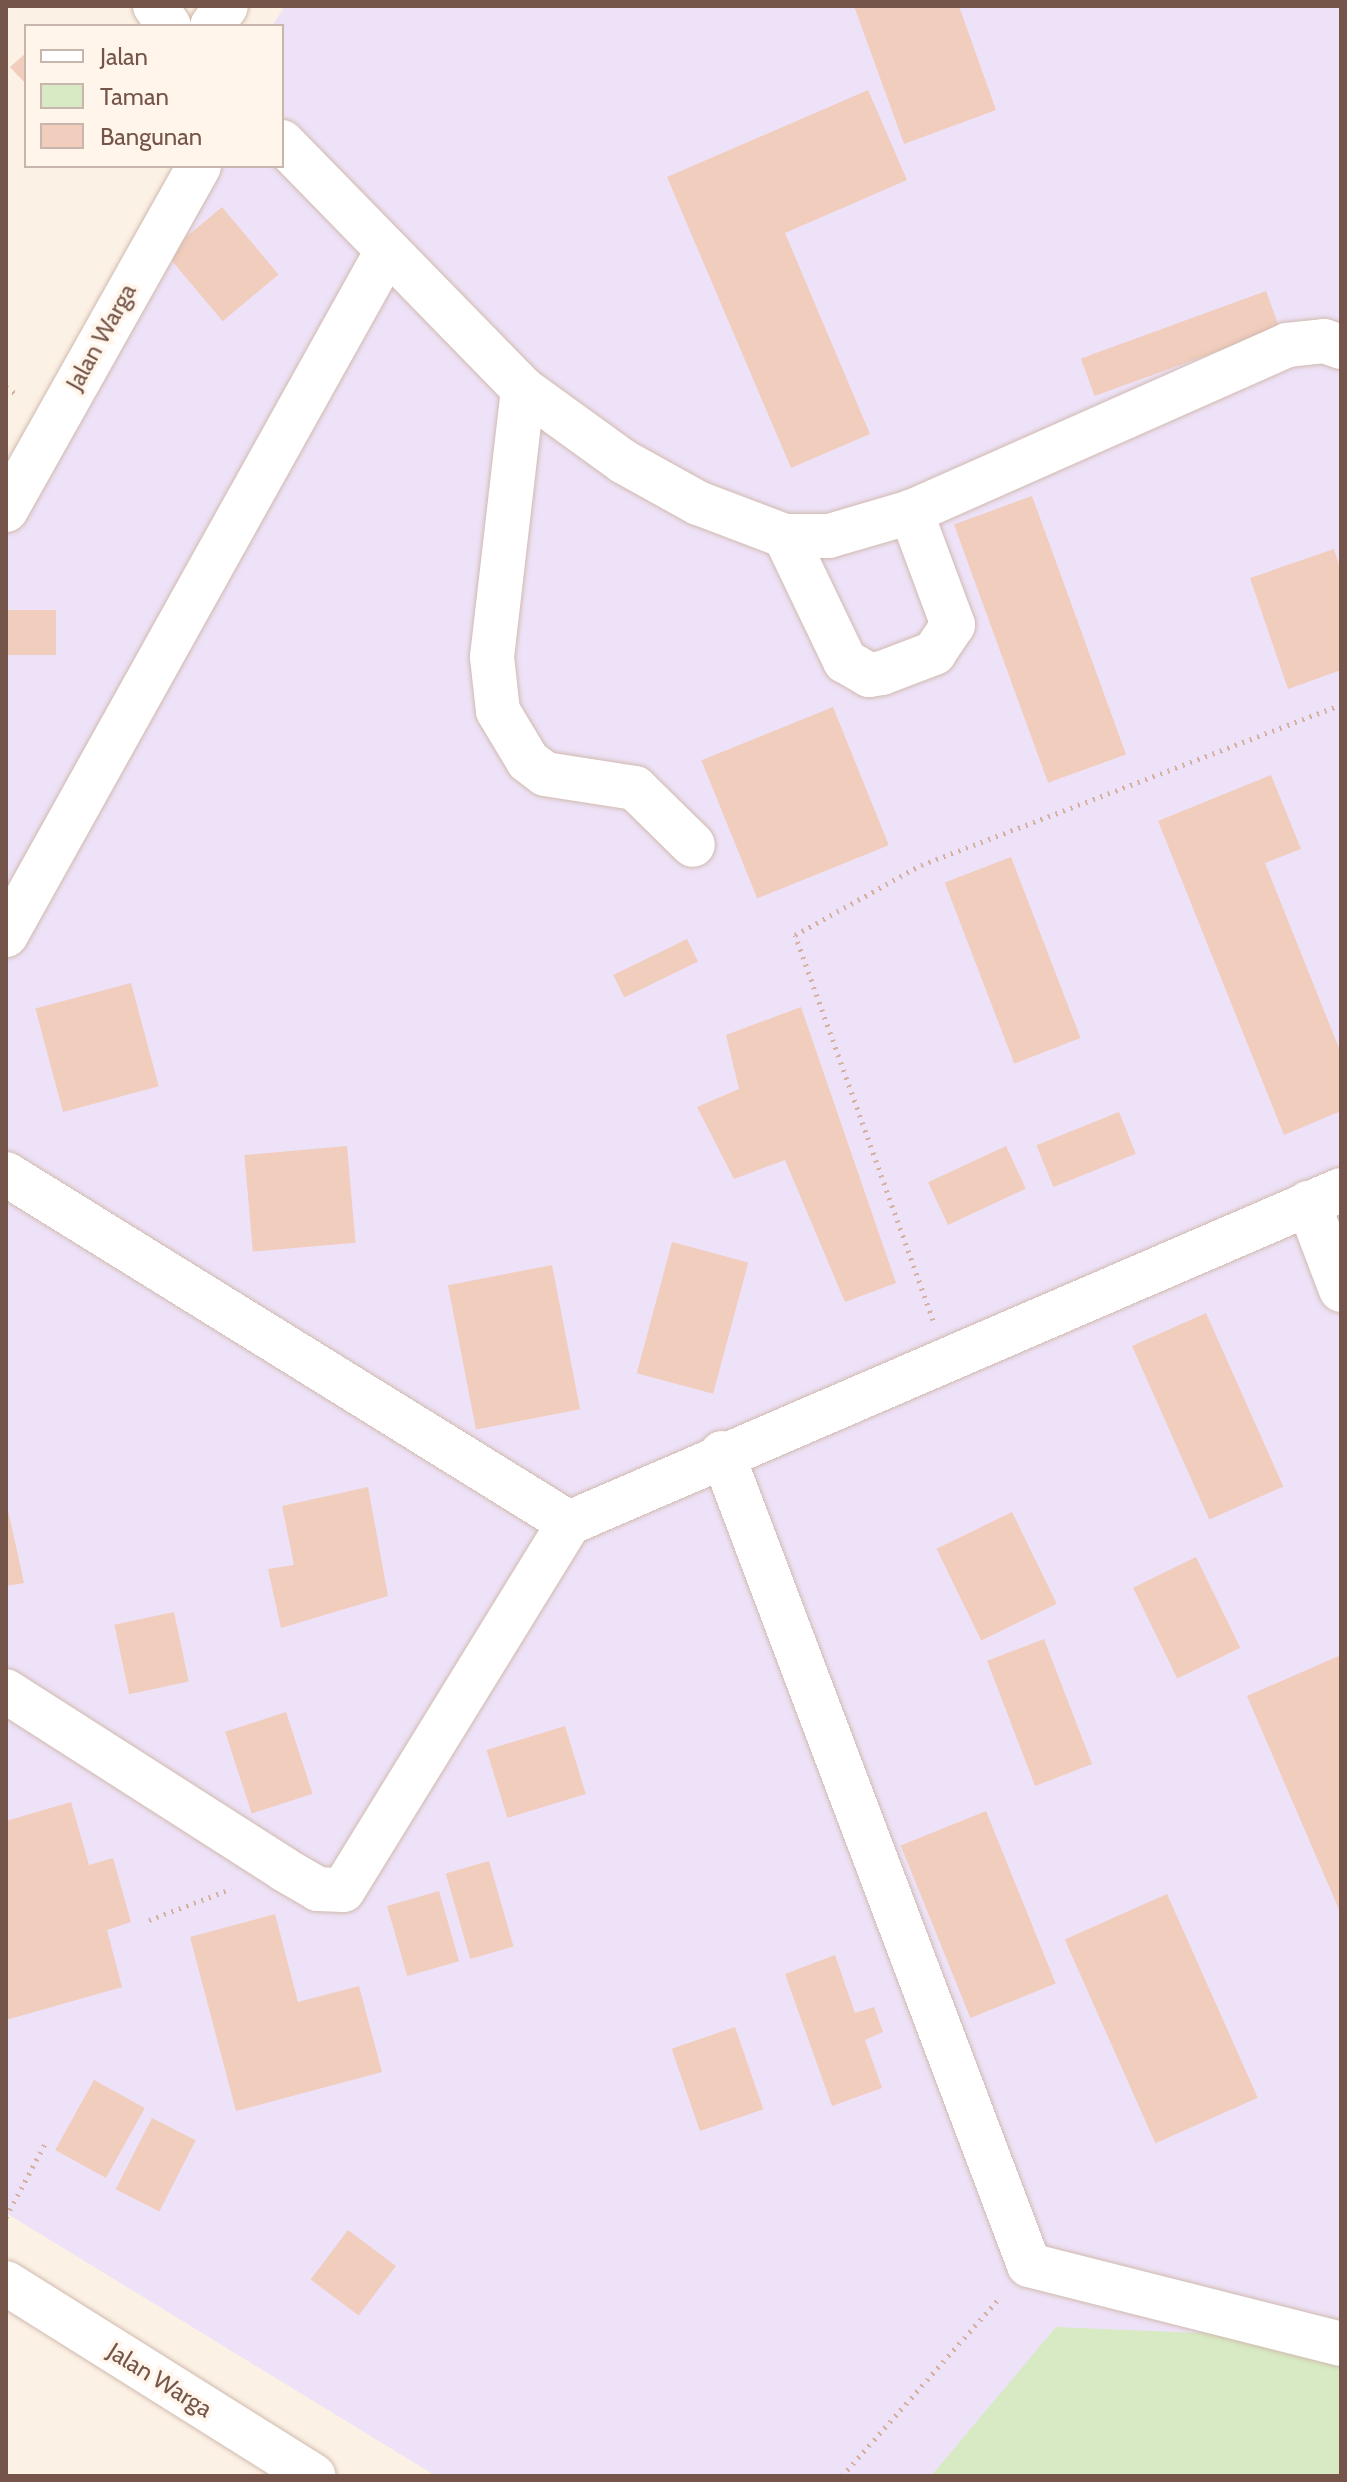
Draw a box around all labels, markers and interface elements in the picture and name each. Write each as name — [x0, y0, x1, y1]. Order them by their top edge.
legend — [24, 24, 284, 168]
text: Jalan — [100, 42, 148, 71]
text: Taman — [100, 82, 169, 111]
text: Bangunan — [100, 122, 202, 151]
street label: Jalan Warga — [60, 279, 142, 395]
street label: Jalan Warga — [103, 2337, 217, 2423]

